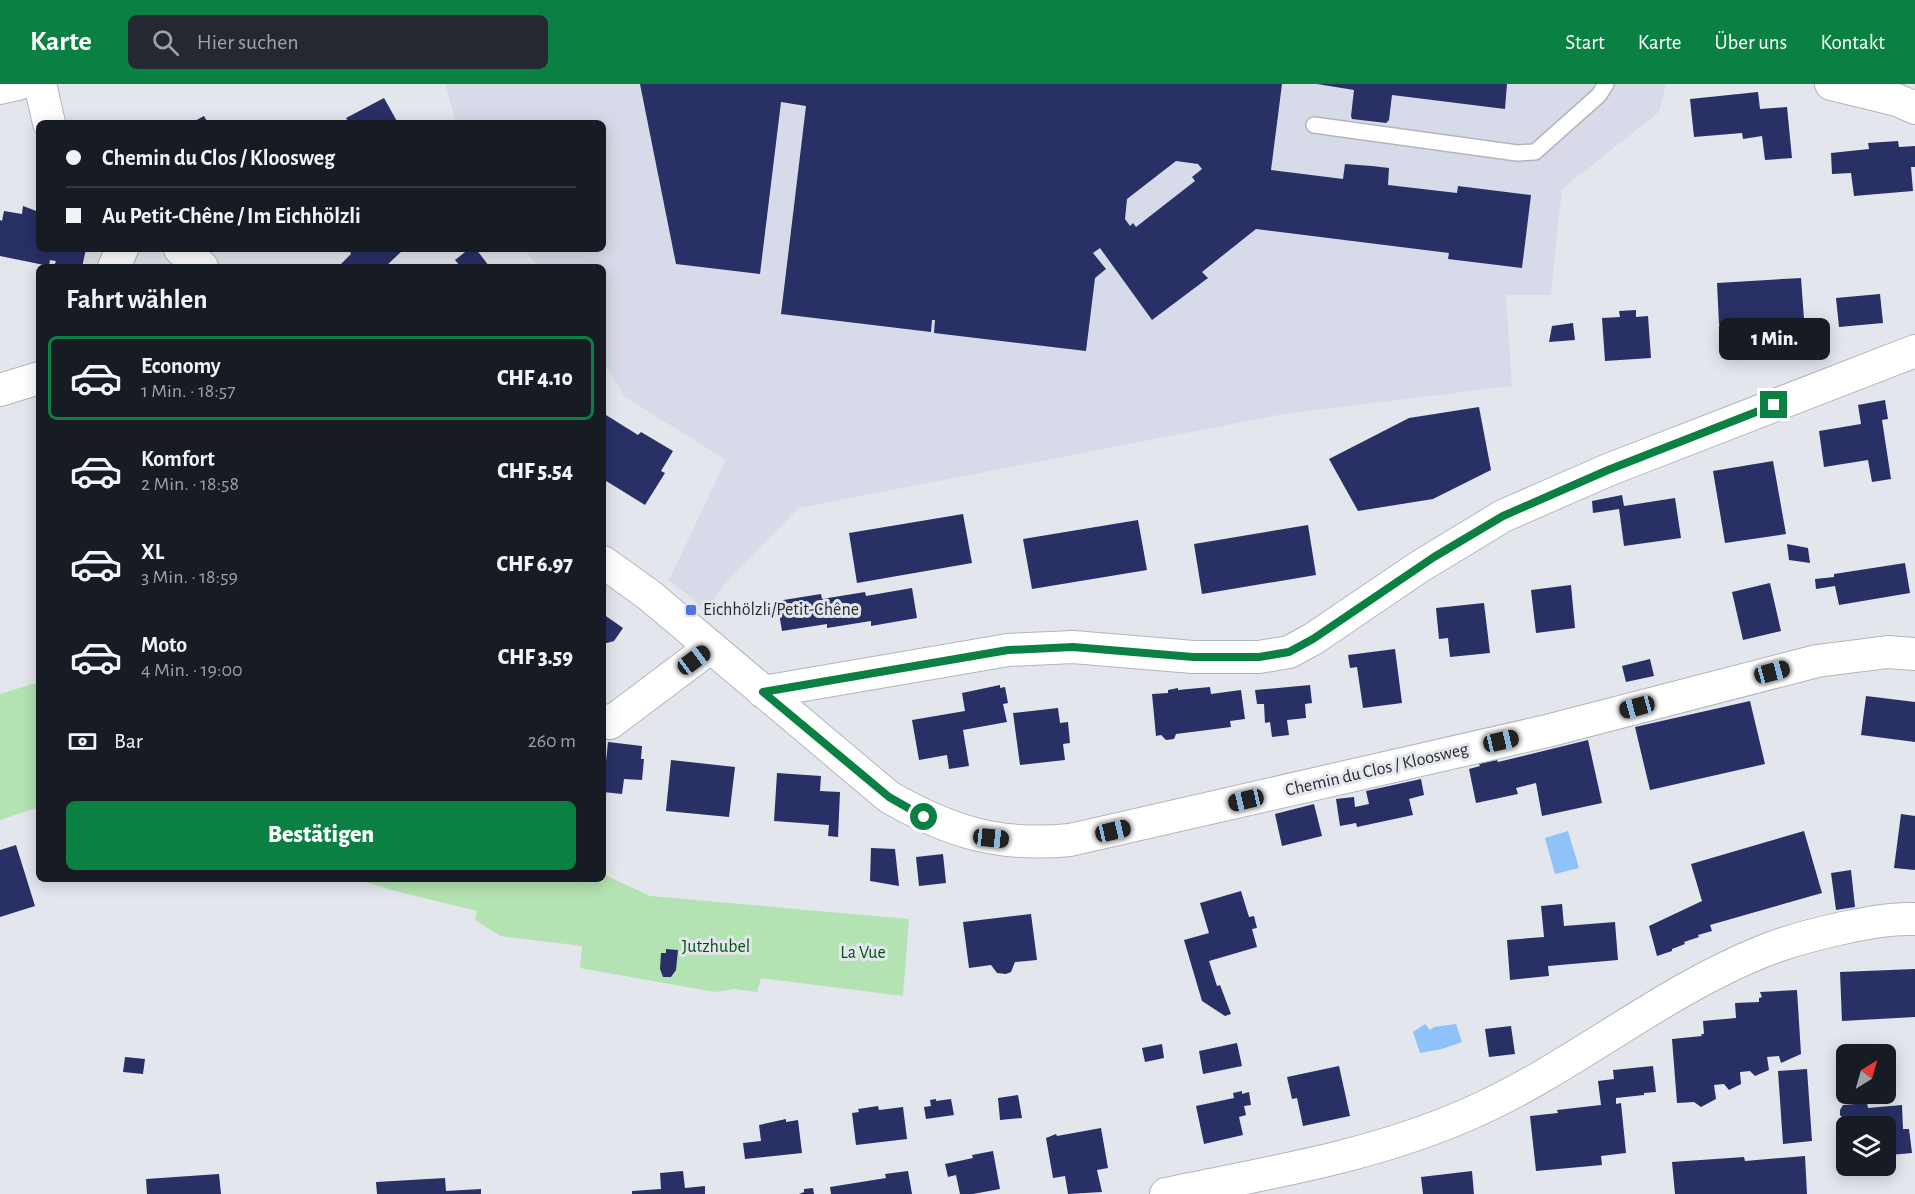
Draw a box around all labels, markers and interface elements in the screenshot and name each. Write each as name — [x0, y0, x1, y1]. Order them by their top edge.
search box — [128, 15, 548, 69]
icon: search — [149, 26, 182, 59]
text: Karte — [30, 28, 92, 56]
text: Hier suchen — [197, 31, 299, 53]
text: Start — [1565, 32, 1605, 53]
text: Karte — [1638, 32, 1681, 53]
text: Über uns — [1714, 32, 1787, 53]
text: Kontakt — [1820, 32, 1885, 53]
text: Chemin du Clos / Kloosweg — [102, 147, 335, 169]
text: Au Petit-Chêne / Im Eichhölzli — [102, 205, 361, 227]
text: Fahrt wählen — [66, 286, 208, 313]
callout: 1 Min. — [1718, 318, 1830, 360]
text: 1 Min. — [1751, 329, 1798, 349]
icon: car — [69, 351, 123, 405]
text: Economy — [141, 355, 221, 377]
text: CHF 4.10 — [497, 367, 573, 389]
text: 1 Min. · 18:57 — [141, 381, 236, 401]
route end — [1760, 391, 1787, 418]
icon: car — [69, 444, 123, 498]
text: Komfort — [141, 448, 215, 470]
text: CHF 5.54 — [497, 460, 573, 482]
text: 2 Min. · 18:58 — [141, 474, 239, 494]
icon: car — [69, 537, 123, 591]
text: XL — [141, 541, 164, 563]
text: CHF 6.97 — [497, 553, 573, 575]
text: 3 Min. · 18:59 — [141, 567, 238, 587]
place label: Eichhölzli/Petit-Chêne — [703, 601, 859, 619]
marker: Eichhölzli/Petit-Chêne — [684, 603, 698, 617]
icon: car — [69, 630, 123, 684]
text: Moto — [141, 634, 187, 656]
car — [674, 642, 714, 678]
text: CHF 3.59 — [498, 646, 573, 668]
car — [1752, 659, 1792, 685]
text: 4 Min. · 19:00 — [141, 660, 243, 680]
car — [1617, 694, 1657, 720]
icon: cash — [66, 725, 99, 758]
car — [1481, 728, 1521, 754]
text: Bar — [114, 730, 143, 752]
text: 260 m — [528, 731, 576, 751]
street label: Chemin du Clos / Kloosweg — [1284, 740, 1471, 800]
car — [1226, 787, 1266, 813]
button: Bestätigen — [66, 801, 576, 870]
route start — [910, 803, 937, 830]
car — [1093, 818, 1133, 844]
car — [972, 827, 1010, 849]
park label: Jutzhubel — [682, 938, 750, 956]
park label: La Vue — [840, 944, 886, 962]
north arrow — [1836, 1044, 1896, 1104]
map controls — [1836, 1044, 1896, 1176]
button: layers — [1836, 1116, 1896, 1176]

